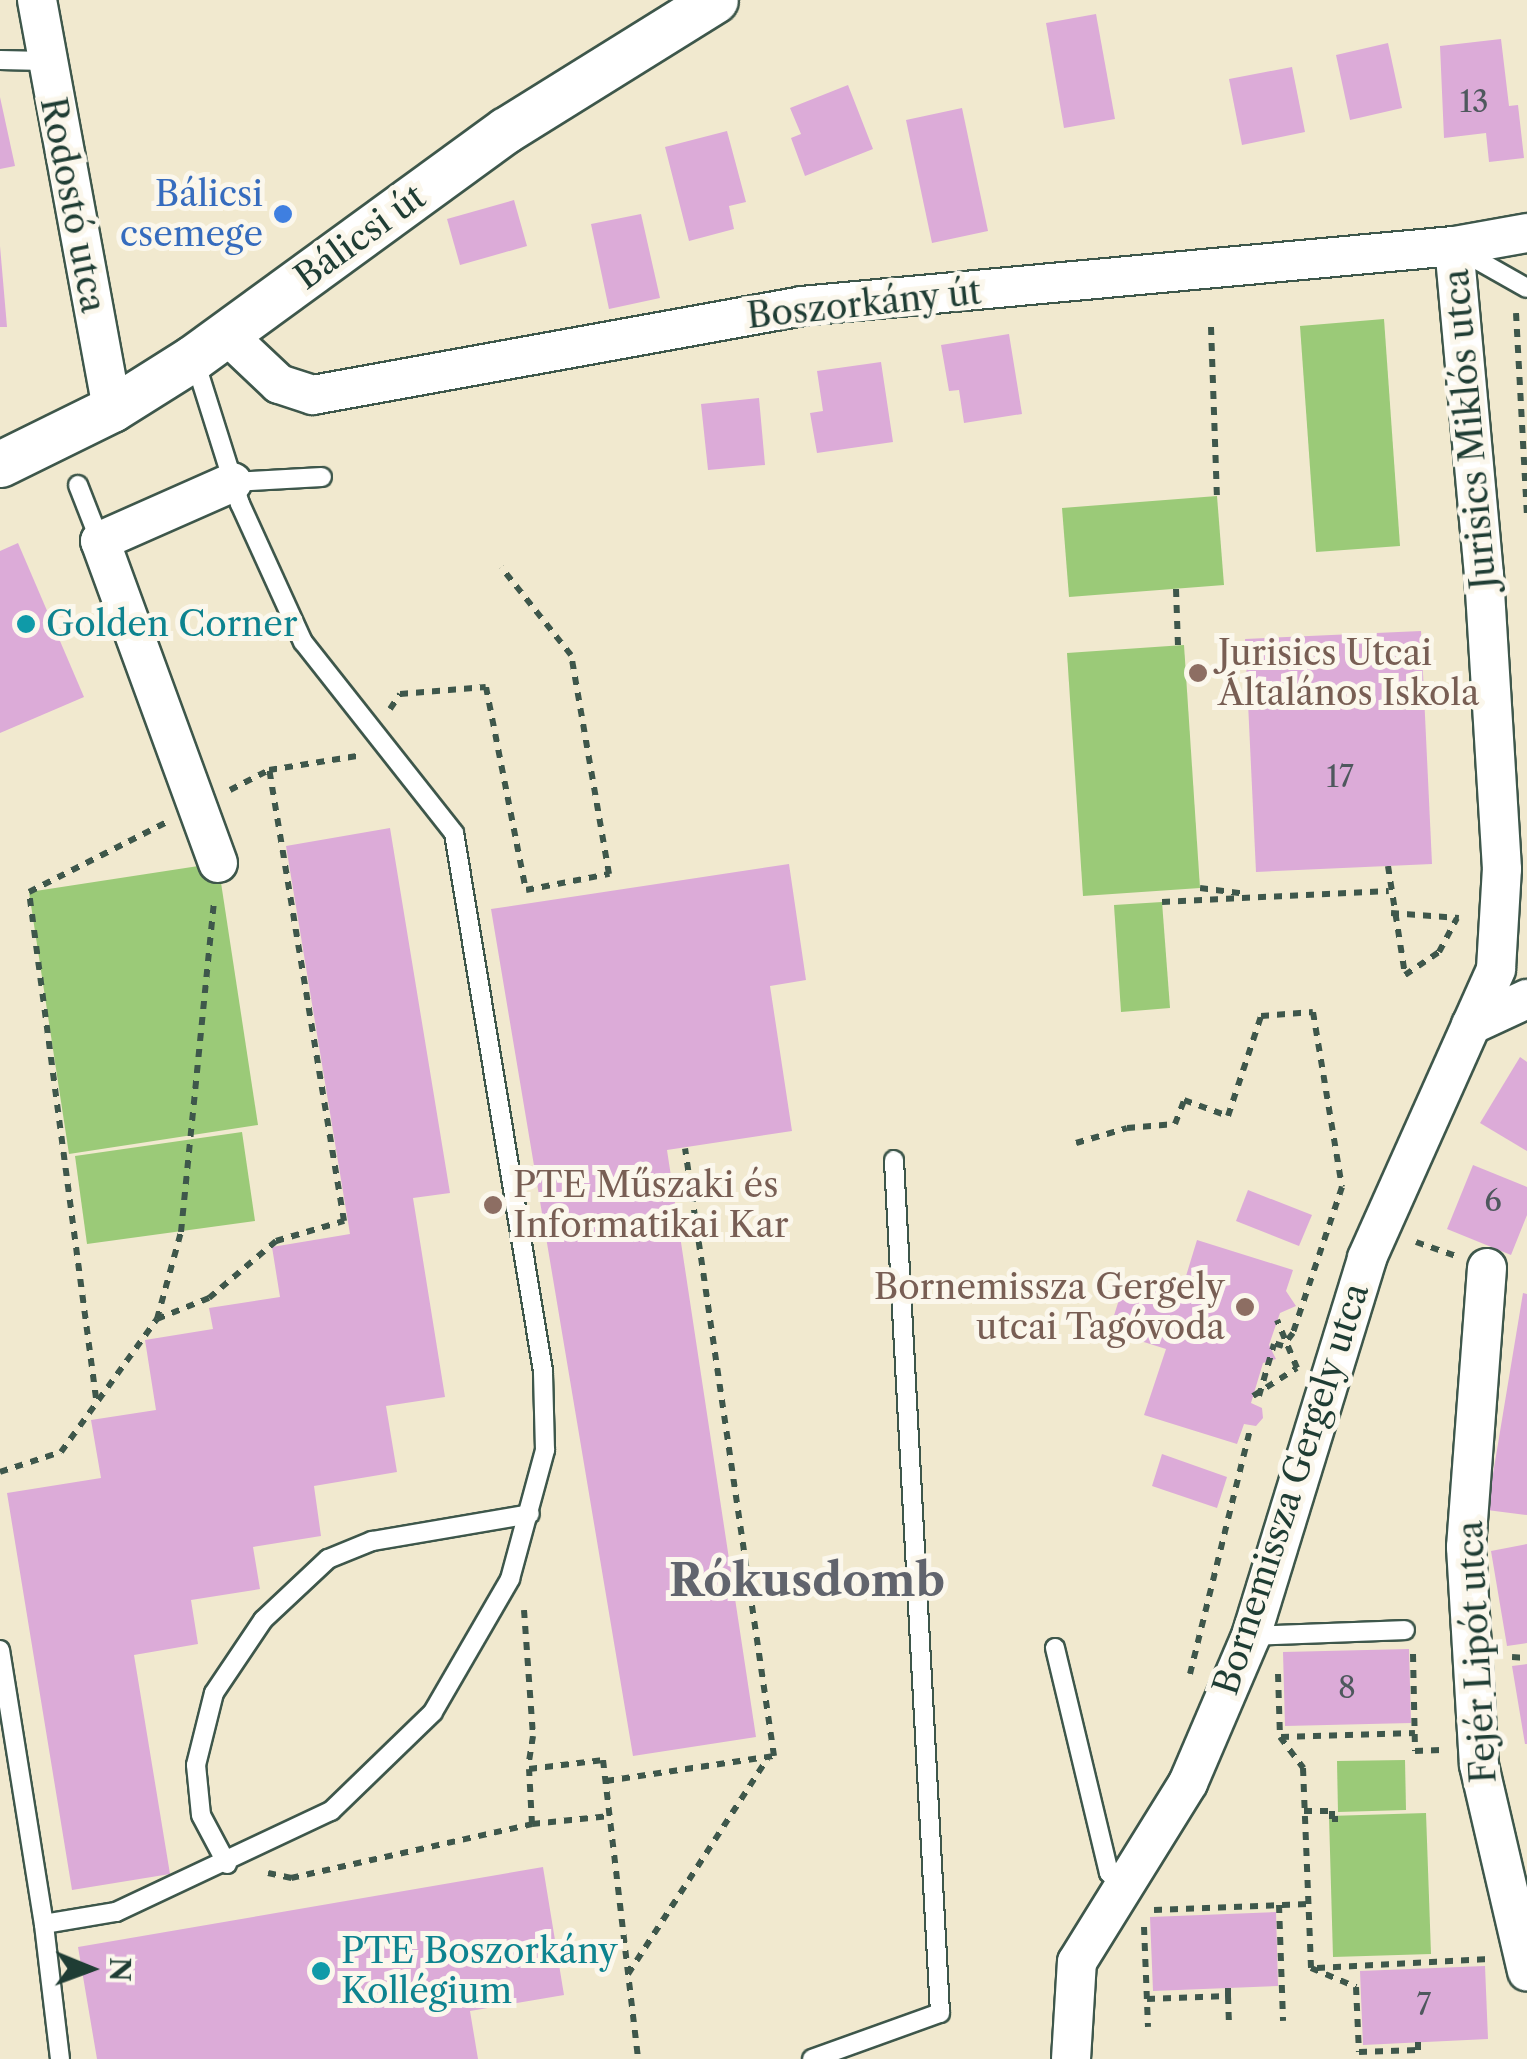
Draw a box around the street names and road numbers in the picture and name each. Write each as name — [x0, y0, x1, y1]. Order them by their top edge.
street label: Rodostó utca — [32, 94, 114, 316]
street label: Bálicsi út — [287, 176, 433, 298]
street label: Jurisics Miklós utca — [1435, 267, 1505, 591]
street label: Boszorkány út — [744, 271, 984, 337]
street label: Bornemissza Gergely utca — [1204, 1277, 1378, 1701]
street label: Fejér Lipót utca — [1449, 1519, 1505, 1785]

